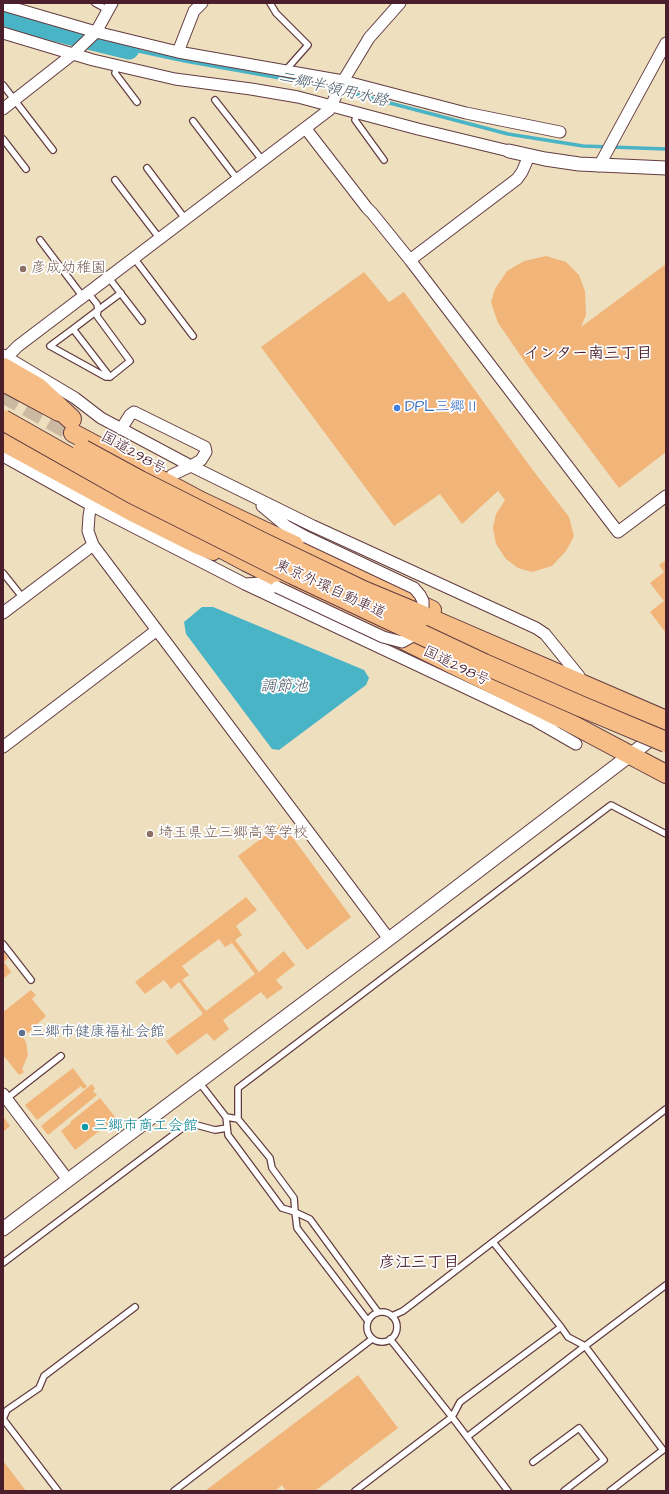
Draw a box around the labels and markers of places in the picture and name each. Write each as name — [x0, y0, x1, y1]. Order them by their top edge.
place label: 彦成幼稚園 — [31, 260, 106, 278]
marker: 彦成幼稚園 — [18, 264, 28, 274]
place label: DPL三郷Ⅱ — [405, 399, 480, 417]
marker: DPL三郷Ⅱ — [392, 403, 402, 413]
place label: 埼玉県立三郷高等学校 — [158, 825, 308, 843]
marker: 埼玉県立三郷高等学校 — [145, 829, 155, 839]
place label: 三郷市健康福祉会館 — [30, 1024, 165, 1042]
marker: 三郷市健康福祉会館 — [17, 1028, 27, 1038]
place label: 三郷市商工会館 — [93, 1118, 198, 1136]
marker: 三郷市商工会館 — [80, 1122, 90, 1132]

